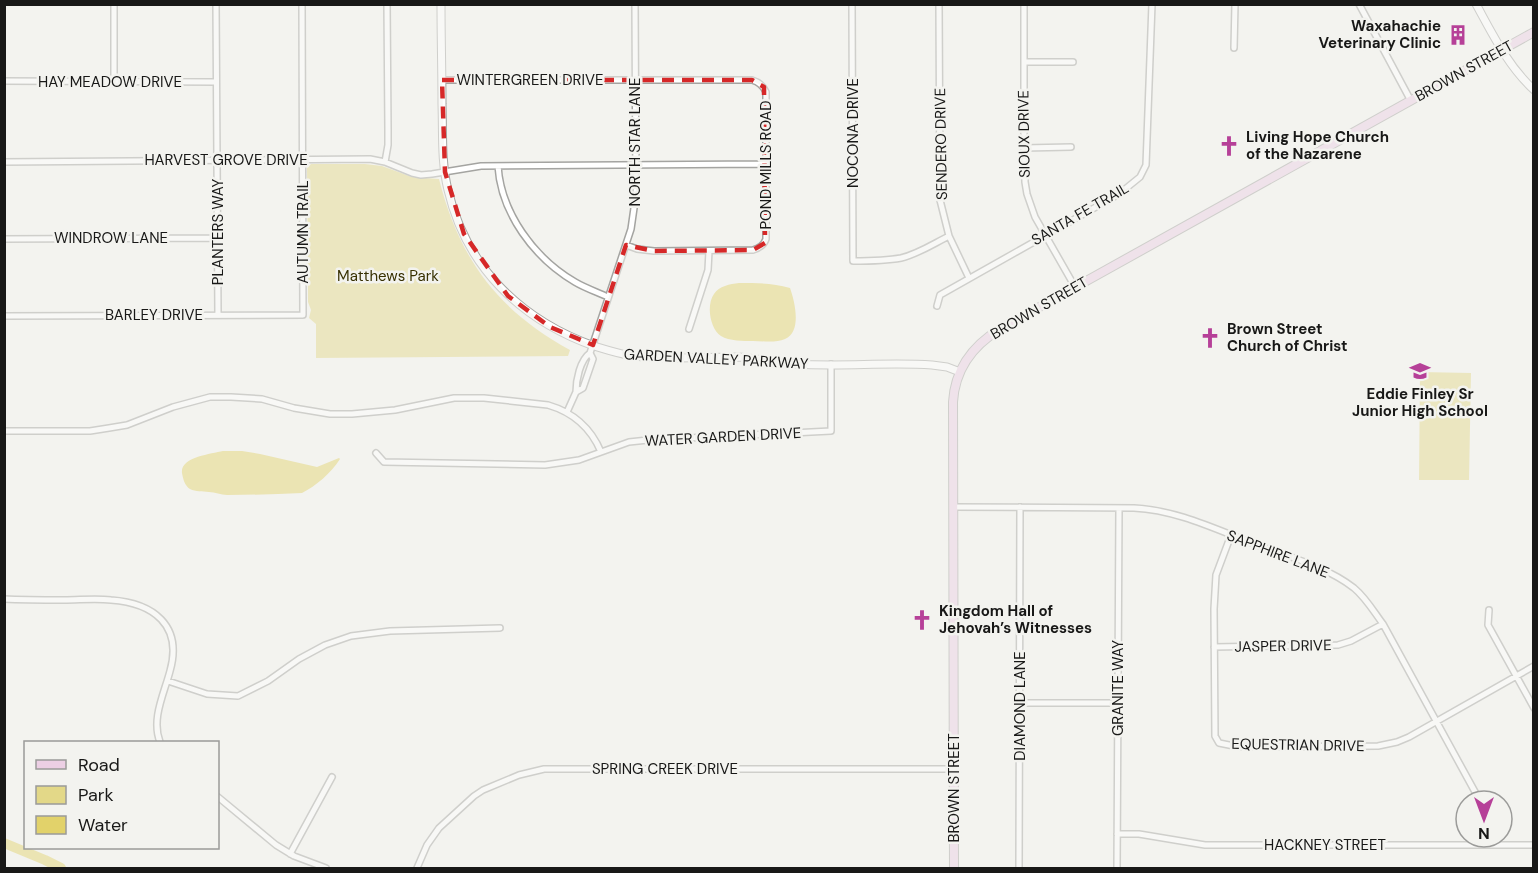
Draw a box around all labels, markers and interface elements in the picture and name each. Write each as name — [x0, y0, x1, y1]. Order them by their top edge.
place label: Waxahachie Veterinary Clinic — [1318, 16, 1441, 53]
building icon: Waxahachie Veterinary Clinic — [1446, 23, 1470, 47]
street label: BROWN STREET — [1411, 36, 1517, 106]
street label: WINTERGREEN DRIVE — [456, 70, 604, 90]
street label: HAY MEADOW DRIVE — [38, 72, 182, 92]
street label: NORTH STAR LANE — [625, 78, 645, 206]
street label: NOCONA DRIVE — [843, 78, 863, 188]
street label: SENDERO DRIVE — [930, 88, 952, 200]
street label: SIOUX DRIVE — [1013, 90, 1035, 178]
street label: POND MILLS ROAD — [756, 100, 776, 230]
place label: Living Hope Church of the Nazarene — [1246, 127, 1389, 164]
church icon: Living Hope Church of the Nazarene — [1217, 134, 1241, 158]
street label: HARVEST GROVE DRIVE — [144, 150, 308, 170]
street label: PLANTERS WAY — [208, 178, 228, 285]
street label: SANTA FE TRAIL — [1028, 178, 1132, 250]
street label: AUTUMN TRAIL — [293, 180, 313, 284]
street label: WINDROW LANE — [54, 228, 168, 248]
park label: Matthews Park — [337, 266, 439, 286]
street label: BROWN STREET — [987, 272, 1091, 344]
street label: BARLEY DRIVE — [105, 305, 203, 325]
place label: Brown Street Church of Christ — [1227, 319, 1348, 356]
church icon: Brown Street Church of Christ — [1198, 326, 1222, 350]
street label: GARDEN VALLEY PARKWAY — [623, 344, 809, 374]
school or university icon: Eddie Finley Sr Junior High School — [1408, 359, 1432, 383]
place label: Eddie Finley Sr Junior High School — [1352, 384, 1488, 421]
street label: WATER GARDEN DRIVE — [644, 423, 802, 451]
street label: SAPPHIRE LANE — [1224, 525, 1332, 583]
place label: Kingdom Hall of Jehovah’s Witnesses — [939, 601, 1092, 638]
church icon: Kingdom Hall of Jehovah’s Witnesses — [910, 608, 934, 632]
street label: JASPER DRIVE — [1234, 635, 1332, 657]
street label: GRANITE WAY — [1108, 640, 1128, 736]
street label: DIAMOND LANE — [1010, 651, 1030, 761]
street label: BROWN STREET — [944, 733, 964, 843]
street label: EQUESTRIAN DRIVE — [1231, 734, 1365, 756]
legend — [24, 741, 219, 849]
text: Road — [78, 753, 120, 777]
street label: SPRING CREEK DRIVE — [592, 759, 738, 779]
text: Park — [78, 783, 114, 807]
north arrow — [1454, 789, 1514, 849]
text: Water — [78, 813, 128, 837]
text: N — [1478, 823, 1490, 844]
street label: HACKNEY STREET — [1264, 835, 1386, 855]

